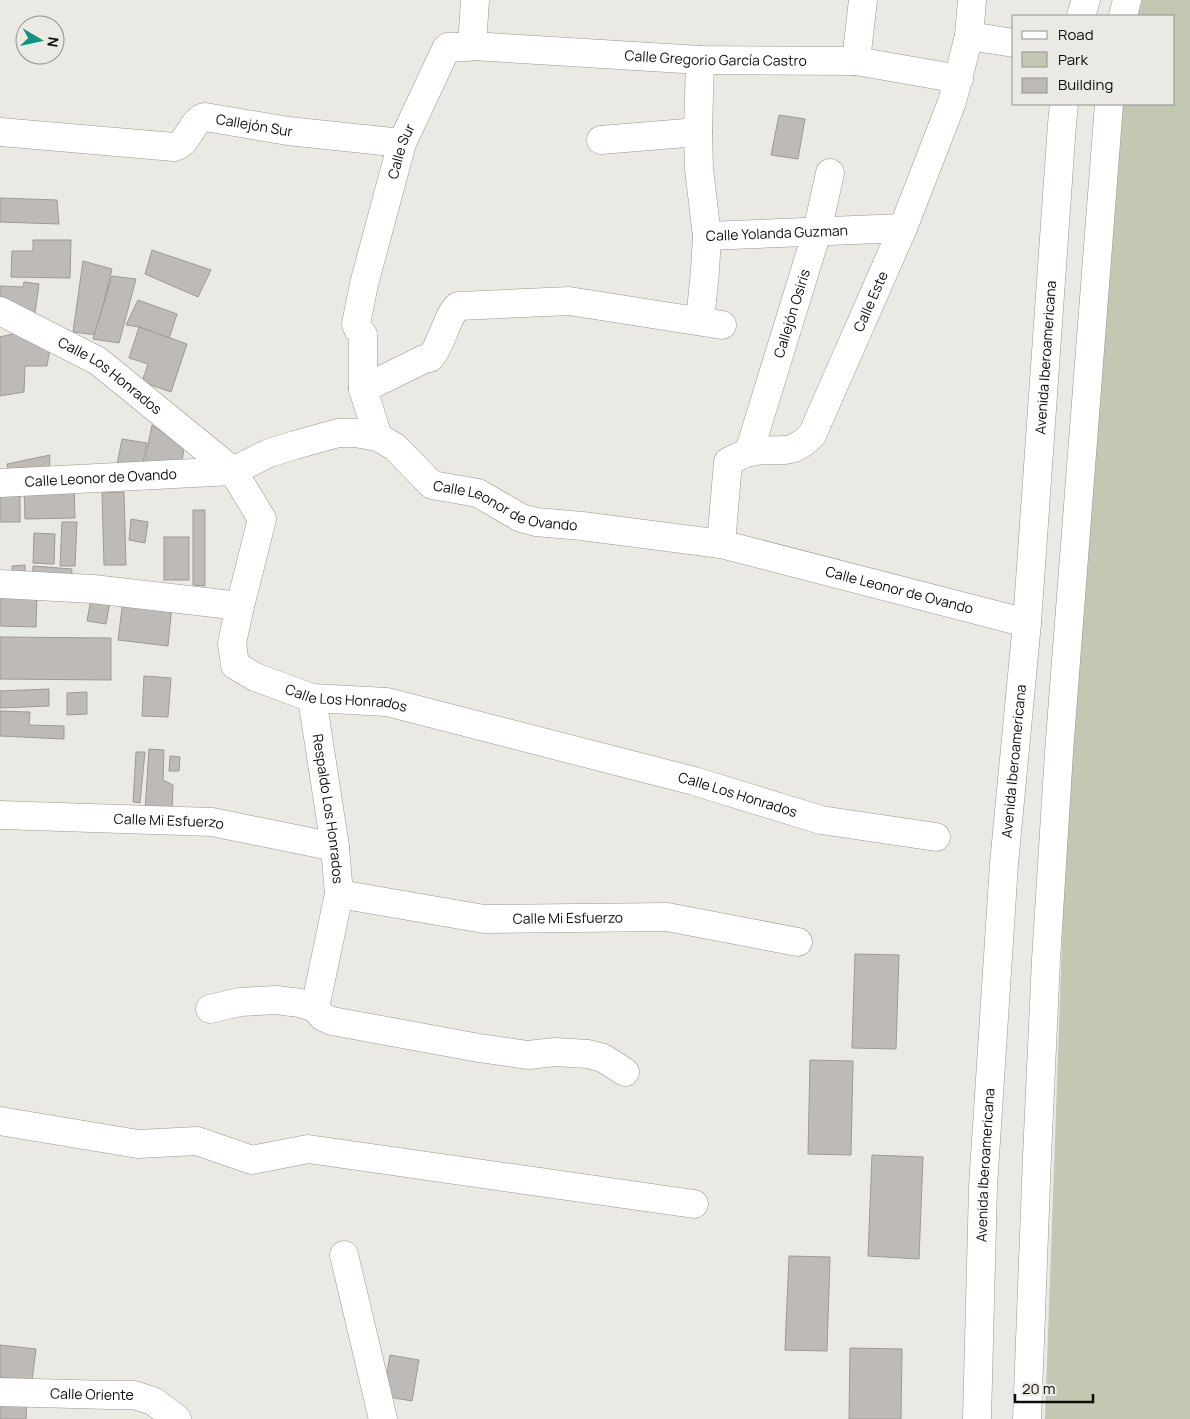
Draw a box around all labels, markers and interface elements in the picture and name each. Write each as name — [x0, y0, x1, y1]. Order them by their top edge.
north arrow — [15, 15, 65, 65]
legend — [1012, 15, 1175, 105]
text: Road — [1058, 24, 1094, 45]
text: N — [43, 36, 64, 49]
street label: Calle Gregorio García Castro — [624, 45, 807, 70]
text: Park — [1058, 49, 1088, 70]
text: Building — [1058, 74, 1113, 95]
street label: Callejón Sur — [215, 109, 294, 140]
street label: Calle Sur — [383, 120, 419, 181]
street label: Calle Yolanda Guzman — [706, 220, 848, 245]
street label: Callejón Osiris — [769, 267, 814, 360]
street label: Calle Este — [849, 268, 892, 335]
street label: Avenida Iberoamericana — [1030, 280, 1060, 435]
street label: Calle Los Honrados — [55, 332, 166, 418]
street label: Calle Leonor de Ovando — [24, 464, 177, 491]
street label: Calle Leonor de Ovando — [432, 475, 578, 535]
street label: Calle Leonor de Ovando — [823, 561, 976, 618]
street label: Calle Los Honrados — [283, 679, 409, 716]
street label: Avenida Iberoamericana — [997, 683, 1030, 839]
street label: Respaldo Los Honrados — [309, 732, 348, 885]
street label: Calle Los Honrados — [676, 767, 800, 821]
street label: Calle Mi Esfuerzo — [114, 809, 226, 833]
street label: Calle Mi Esfuerzo — [513, 907, 623, 928]
street label: Avenida Iberoamericana — [972, 1087, 998, 1242]
scale bar — [1015, 1372, 1092, 1404]
text: 20 m — [1022, 1378, 1055, 1399]
street label: Calle Oriente — [50, 1383, 134, 1404]

